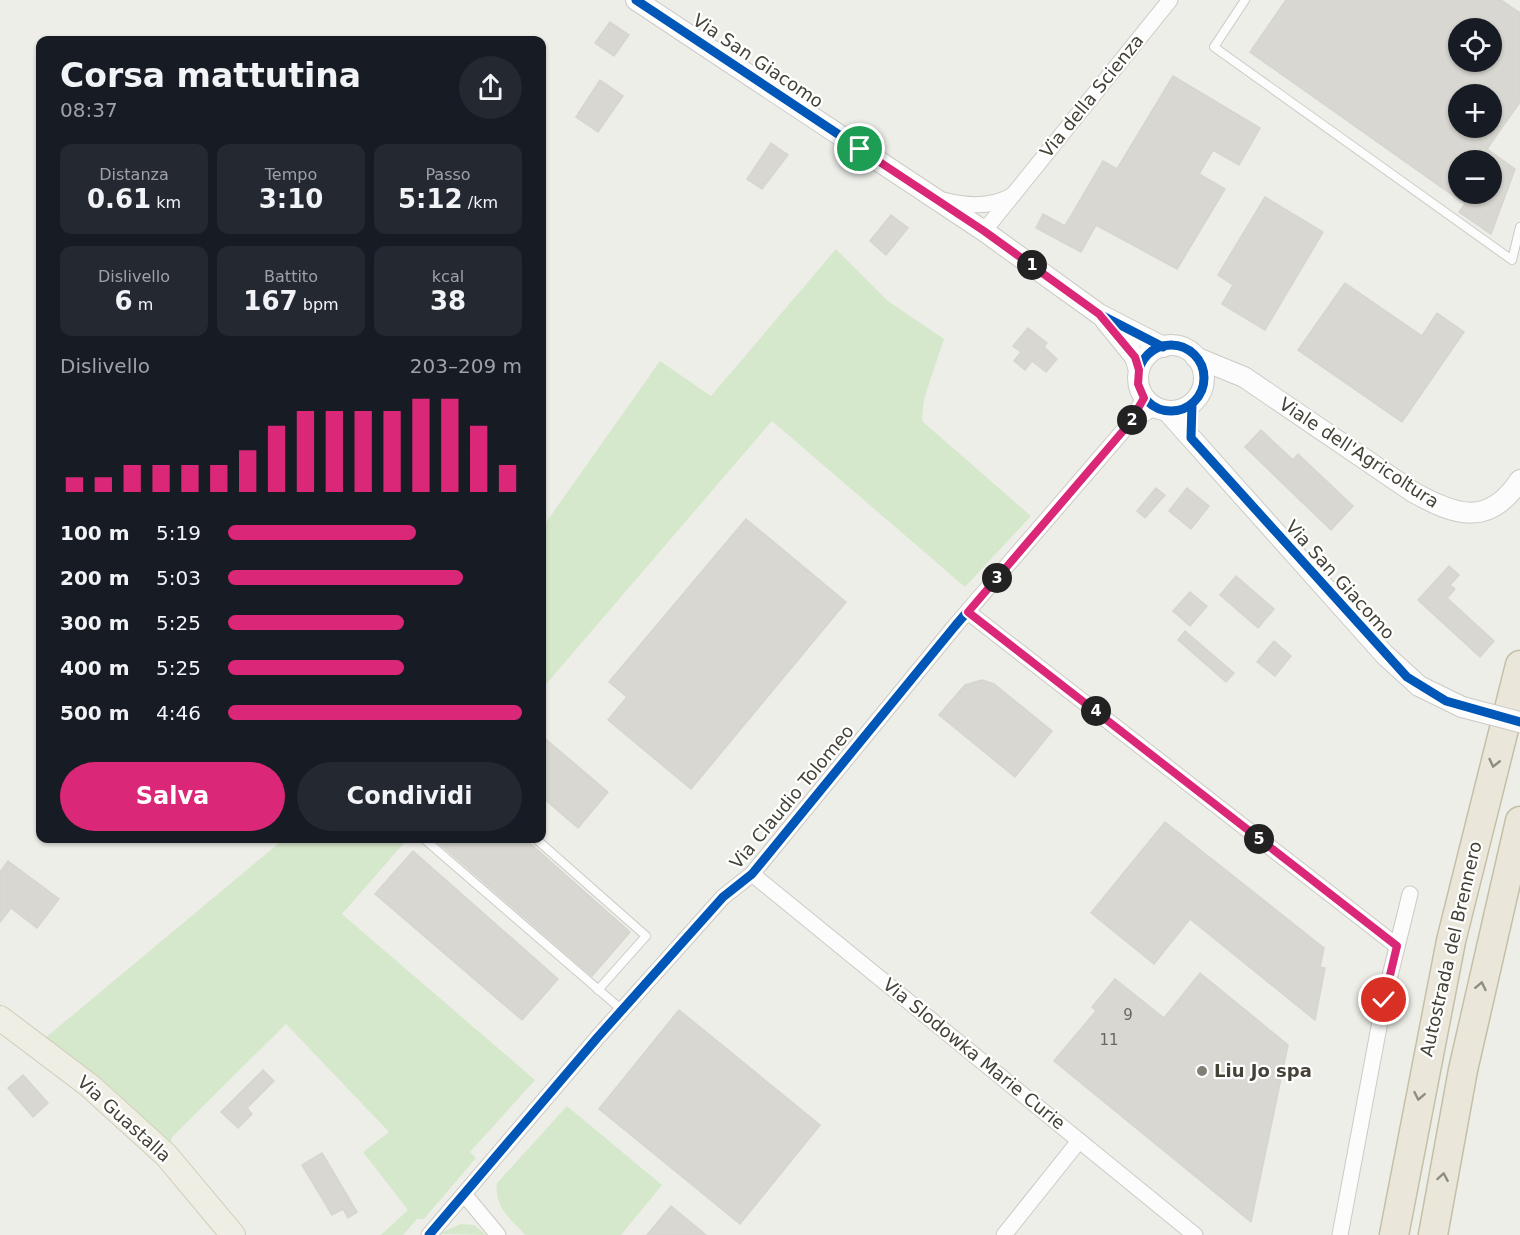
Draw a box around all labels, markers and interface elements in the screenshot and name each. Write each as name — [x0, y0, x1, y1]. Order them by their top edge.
street label: Via San Giacomo — [689, 9, 827, 112]
map controls — [1448, 18, 1502, 204]
button: locate — [1448, 18, 1502, 72]
street label: Via della Scienza — [1036, 30, 1148, 161]
text: Corsa mattutina — [60, 56, 361, 95]
button: share — [459, 56, 522, 119]
button: + — [1448, 84, 1502, 138]
text: 08:37 — [60, 98, 118, 122]
pin — [834, 123, 885, 174]
icon: arrive — [843, 132, 876, 165]
button: − — [1448, 150, 1502, 204]
text: Distanza — [99, 165, 169, 184]
text: Tempo — [265, 165, 317, 184]
text: Passo — [425, 165, 471, 184]
text: 0.61 — [87, 184, 151, 214]
text: 3:10 — [259, 184, 323, 214]
text: 5:12 — [398, 184, 463, 214]
text: km — [151, 193, 181, 212]
text: /km — [463, 193, 498, 212]
pin: 1 — [1017, 250, 1047, 280]
text: 1 — [1026, 255, 1038, 274]
text: Dislivello — [98, 267, 170, 286]
text: Battito — [264, 267, 318, 286]
text: kcal — [432, 267, 464, 286]
text: 6 — [115, 286, 133, 316]
text: 167 — [243, 286, 298, 316]
text: 38 — [430, 286, 466, 316]
text: m — [133, 295, 153, 314]
text: bpm — [298, 295, 339, 314]
text: Dislivello — [60, 354, 150, 378]
text: 203–209 m — [410, 354, 522, 378]
street label: Viale dell'Agricoltura — [1275, 393, 1443, 512]
pin: 2 — [1117, 405, 1147, 435]
text: 2 — [1126, 410, 1138, 429]
street label: Via San Giacomo — [1281, 516, 1399, 643]
text: 100 m — [60, 521, 130, 545]
text: 5:19 — [156, 521, 201, 545]
pin: 3 — [982, 563, 1012, 593]
text: 200 m — [60, 566, 130, 590]
text: 5:03 — [156, 566, 201, 590]
text: 3 — [991, 568, 1003, 587]
text: 300 m — [60, 611, 130, 635]
text: 5:25 — [156, 611, 201, 635]
text: 400 m — [60, 656, 130, 680]
text: 5:25 — [156, 656, 201, 680]
pin: 4 — [1081, 696, 1111, 726]
text: 500 m — [60, 701, 130, 725]
text: 4:46 — [156, 701, 201, 725]
text: 4 — [1090, 701, 1102, 720]
street label: Via Claudio Tolomeo — [725, 720, 858, 873]
one-way arrow — [1489, 757, 1502, 767]
button: Salva — [60, 762, 285, 831]
button: Condividi — [297, 762, 522, 831]
pin: 5 — [1244, 824, 1274, 854]
text: 5 — [1253, 829, 1265, 848]
street label: Autostrada del Brennero — [1415, 839, 1486, 1059]
street label: Via Slodowka Marie Curie — [879, 974, 1070, 1134]
pin — [1358, 974, 1409, 1025]
one-way arrow — [1474, 981, 1487, 991]
icon: check — [1367, 983, 1400, 1016]
house number: 9 — [1123, 1006, 1133, 1024]
house number: 11 — [1099, 1031, 1119, 1049]
place label: Liu Jo spa — [1214, 1060, 1312, 1081]
marker: Liu Jo spa — [1195, 1064, 1209, 1078]
street label: Via Guastalla — [73, 1071, 175, 1166]
one-way arrow — [1413, 1091, 1426, 1101]
one-way arrow — [1437, 1173, 1449, 1182]

